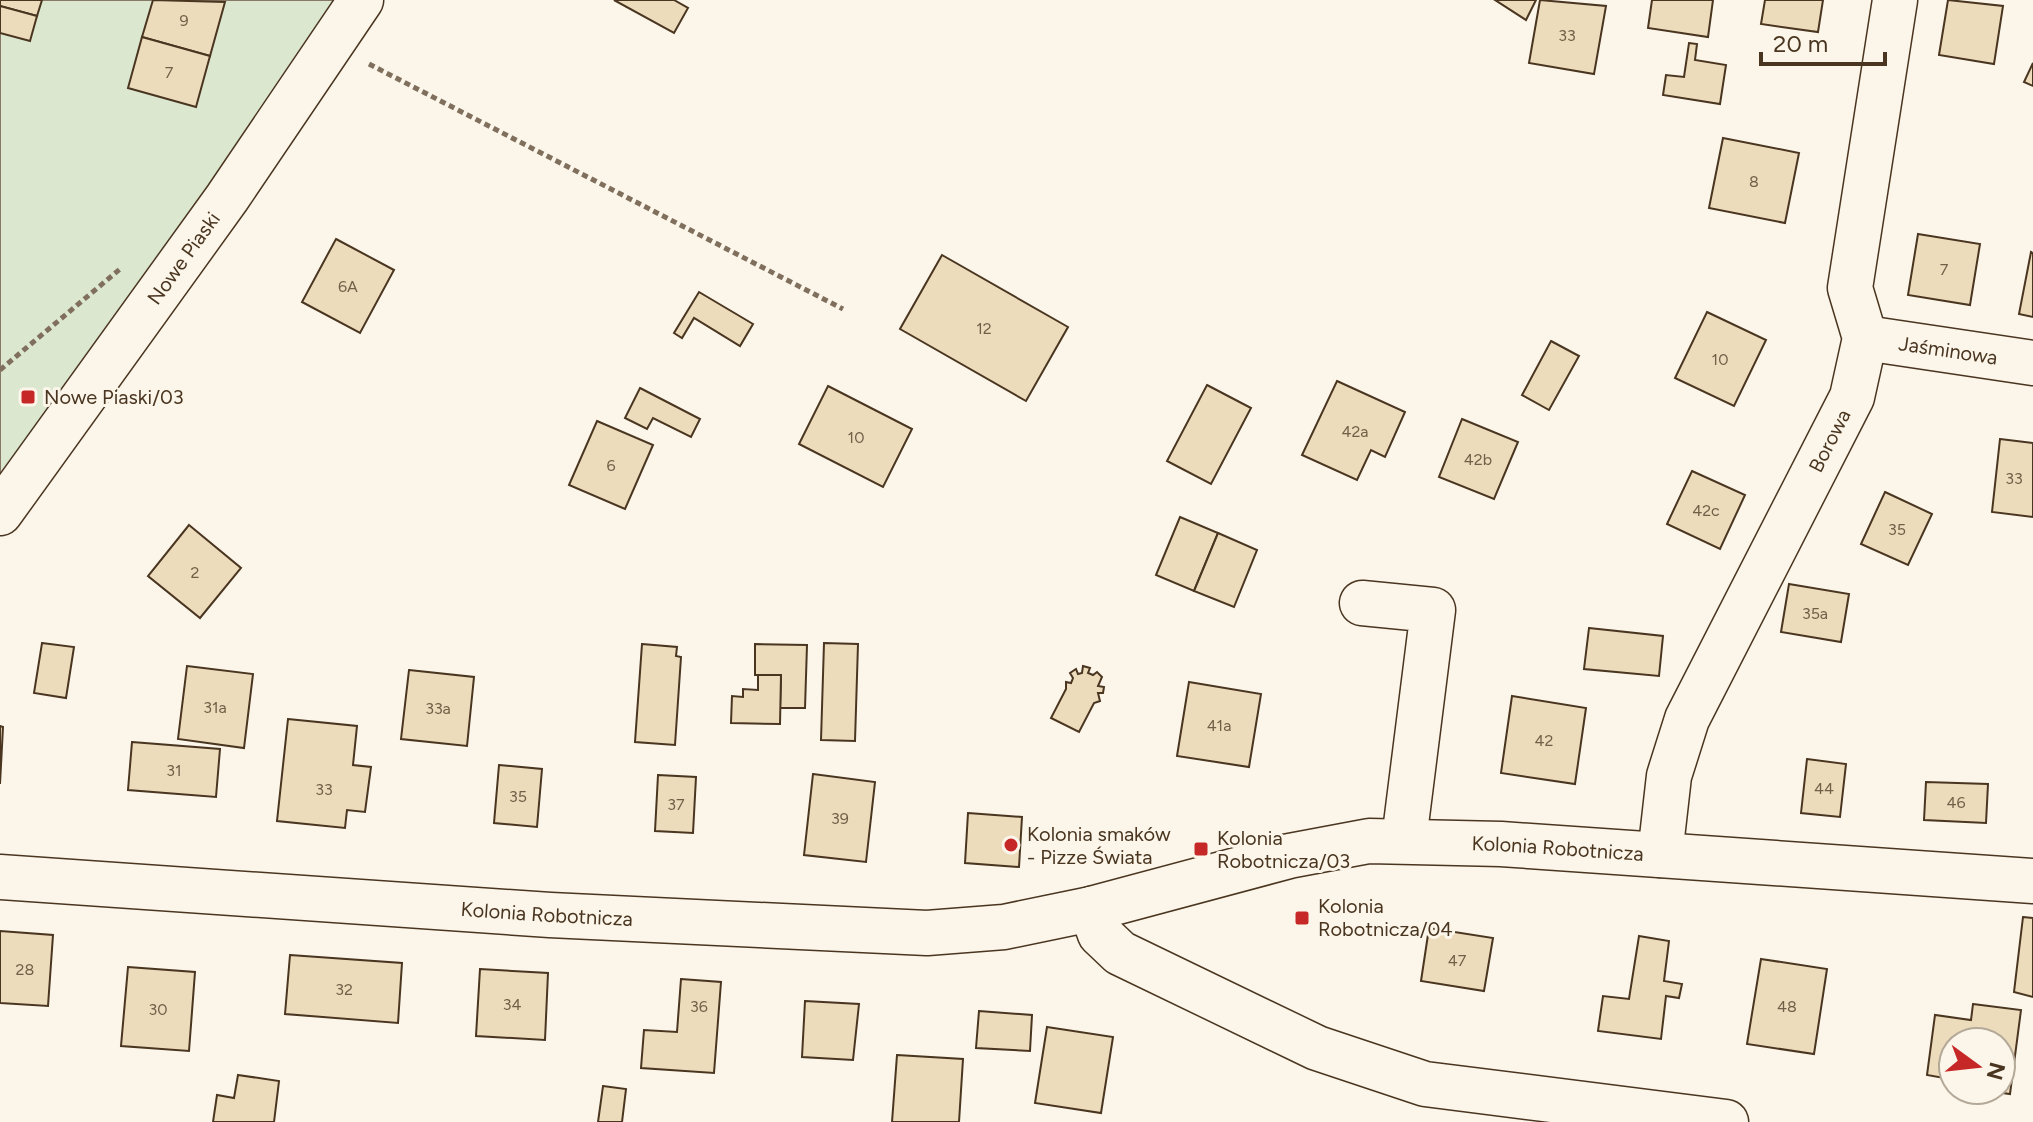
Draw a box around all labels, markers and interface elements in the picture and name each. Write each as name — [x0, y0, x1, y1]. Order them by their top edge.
house number: 9 — [179, 11, 189, 30]
scale bar — [1761, 16, 1885, 66]
house number: 33 — [1558, 26, 1576, 45]
text: 20 m — [1773, 29, 1828, 58]
house number: 7 — [165, 63, 174, 82]
house number: 8 — [1749, 172, 1759, 191]
street label: Nowe Piaski — [142, 207, 225, 309]
house number: 7 — [1940, 260, 1949, 279]
house number: 6A — [338, 277, 358, 296]
house number: 12 — [976, 319, 992, 338]
street label: Jaśminowa — [1897, 331, 1999, 370]
house number: 10 — [1712, 350, 1728, 369]
place label: Nowe Piaski/03 — [44, 385, 184, 409]
marker: Nowe Piaski/03 — [19, 388, 37, 406]
street label: Borowa — [1804, 405, 1856, 476]
house number: 42a — [1341, 422, 1369, 441]
house number: 10 — [848, 428, 864, 447]
house number: 42b — [1464, 450, 1492, 469]
house number: 6 — [606, 456, 616, 475]
house number: 33 — [2005, 469, 2023, 488]
house number: 42c — [1692, 501, 1720, 520]
house number: 35 — [1888, 520, 1906, 539]
house number: 2 — [191, 563, 199, 582]
house number: 35a — [1802, 604, 1828, 623]
house number: 31a — [203, 698, 227, 717]
house number: 33a — [425, 699, 451, 718]
house number: 41a — [1207, 716, 1231, 735]
house number: 42 — [1535, 731, 1553, 750]
house number: 31 — [166, 761, 182, 780]
house number: 44 — [1814, 779, 1834, 798]
house number: 33 — [315, 780, 333, 799]
house number: 35 — [509, 787, 527, 806]
house number: 46 — [1947, 793, 1966, 812]
house number: 37 — [667, 795, 685, 814]
house number: 39 — [831, 809, 849, 828]
place label: Kolonia smaków - Pizze Świata — [1027, 822, 1171, 869]
place label: Kolonia Robotnicza/03 — [1217, 826, 1350, 873]
street label: Kolonia Robotnicza — [1471, 831, 1644, 866]
marker: Kolonia smaków - Pizze Świata — [1002, 836, 1020, 854]
marker: Kolonia Robotnicza/03 — [1192, 840, 1210, 858]
place label: Kolonia Robotnicza/04 — [1318, 894, 1453, 941]
street label: Kolonia Robotnicza — [460, 897, 633, 931]
marker: Kolonia Robotnicza/04 — [1293, 909, 1311, 927]
house number: 47 — [1448, 951, 1467, 970]
house number: 28 — [16, 960, 34, 979]
house number: 32 — [335, 980, 353, 999]
house number: 34 — [503, 995, 521, 1014]
house number: 36 — [690, 997, 708, 1016]
house number: 48 — [1777, 997, 1797, 1016]
house number: 30 — [149, 1000, 167, 1019]
north arrow — [1937, 1026, 2017, 1106]
text: N — [1981, 1059, 2011, 1083]

